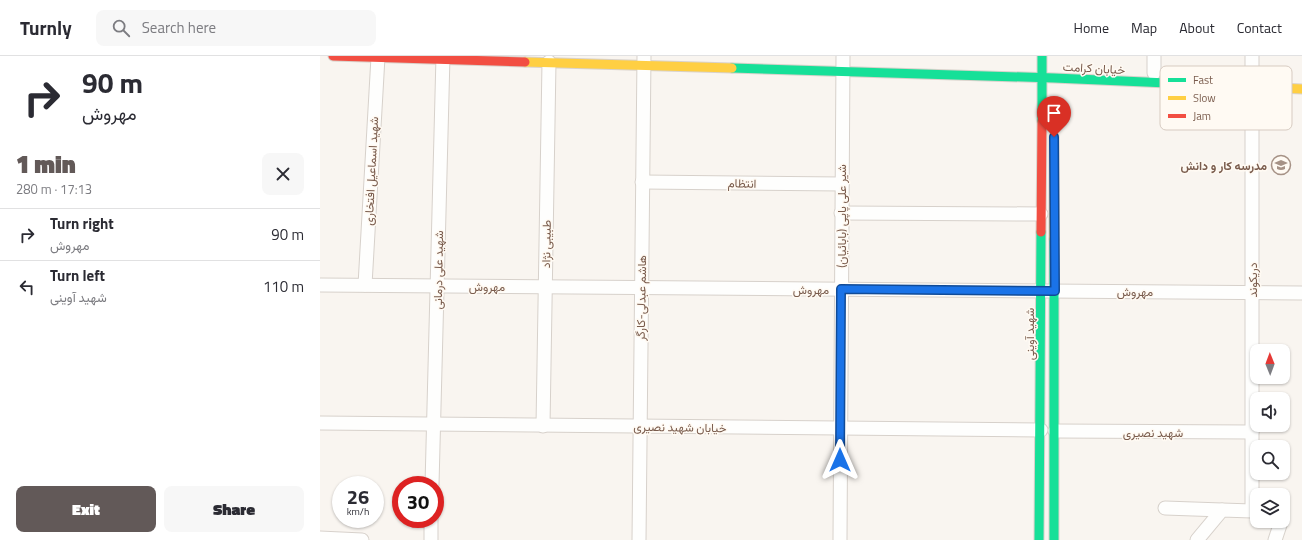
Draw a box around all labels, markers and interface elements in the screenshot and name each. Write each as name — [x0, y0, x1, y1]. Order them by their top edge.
search box — [96, 10, 376, 46]
text: Turnly — [20, 13, 72, 42]
text: Search here — [142, 16, 216, 39]
icon: search — [110, 17, 132, 39]
text: Home — [1074, 17, 1109, 38]
text: Map — [1131, 17, 1157, 38]
text: About — [1179, 17, 1215, 38]
text: Contact — [1237, 17, 1282, 38]
street label: خیابان کرامت — [1062, 57, 1126, 79]
text: 90 m — [82, 61, 143, 104]
legend — [1160, 66, 1292, 130]
icon: right — [16, 72, 68, 124]
text: Fast — [1193, 72, 1213, 88]
text: Slow — [1193, 90, 1216, 106]
pin — [1037, 96, 1071, 137]
text: مهروش — [82, 100, 137, 127]
icon: arrive — [1043, 102, 1065, 124]
text: Jam — [1193, 108, 1211, 124]
street label: شهید اسماعیل افتخاری — [359, 116, 383, 226]
text: 1 min — [16, 146, 76, 182]
button: close — [262, 153, 304, 195]
school or university icon: مدرسه کار و دانش — [1270, 154, 1292, 176]
place label: مدرسه کار و دانش — [1180, 156, 1267, 175]
street label: شیر علی پاپی (بابائیان) — [832, 164, 851, 268]
street label: انتظام — [727, 173, 757, 193]
text: 280 m · 17:13 — [16, 179, 92, 199]
text: Turn right — [50, 212, 114, 235]
street label: طبیبی نژاد — [536, 220, 556, 268]
text: 90 m — [271, 223, 304, 246]
icon: right — [16, 224, 38, 246]
street label: شهید علی درمانی — [428, 230, 448, 310]
text: مهروش — [50, 235, 89, 255]
street label: هاشم عبدلی-کارگر — [631, 255, 651, 342]
street label: دریکوند — [1243, 262, 1262, 297]
text: Turn left — [50, 264, 105, 287]
text: 110 m — [263, 275, 304, 298]
icon: left — [16, 276, 38, 298]
street label: مهروش — [469, 277, 505, 296]
street label: مهروش — [793, 280, 829, 299]
street label: مهروش — [1117, 282, 1153, 301]
text: شهید آوینی — [50, 287, 107, 307]
street label: شهید آوینی — [1020, 308, 1039, 360]
north arrow — [1250, 344, 1290, 384]
map controls — [1250, 344, 1290, 528]
button: sound — [1250, 392, 1290, 432]
street label: خیابان شهید نصیری — [633, 417, 727, 437]
street label: شهید نصیری — [1123, 423, 1183, 442]
position arrow — [819, 439, 861, 481]
button: search — [1250, 440, 1290, 480]
speed limit sign: 30 — [392, 476, 444, 528]
text: 26 — [347, 481, 369, 512]
button: Exit — [16, 486, 156, 532]
button: Share — [164, 486, 304, 532]
button: layers — [1250, 488, 1290, 528]
text: km/h — [347, 504, 369, 519]

